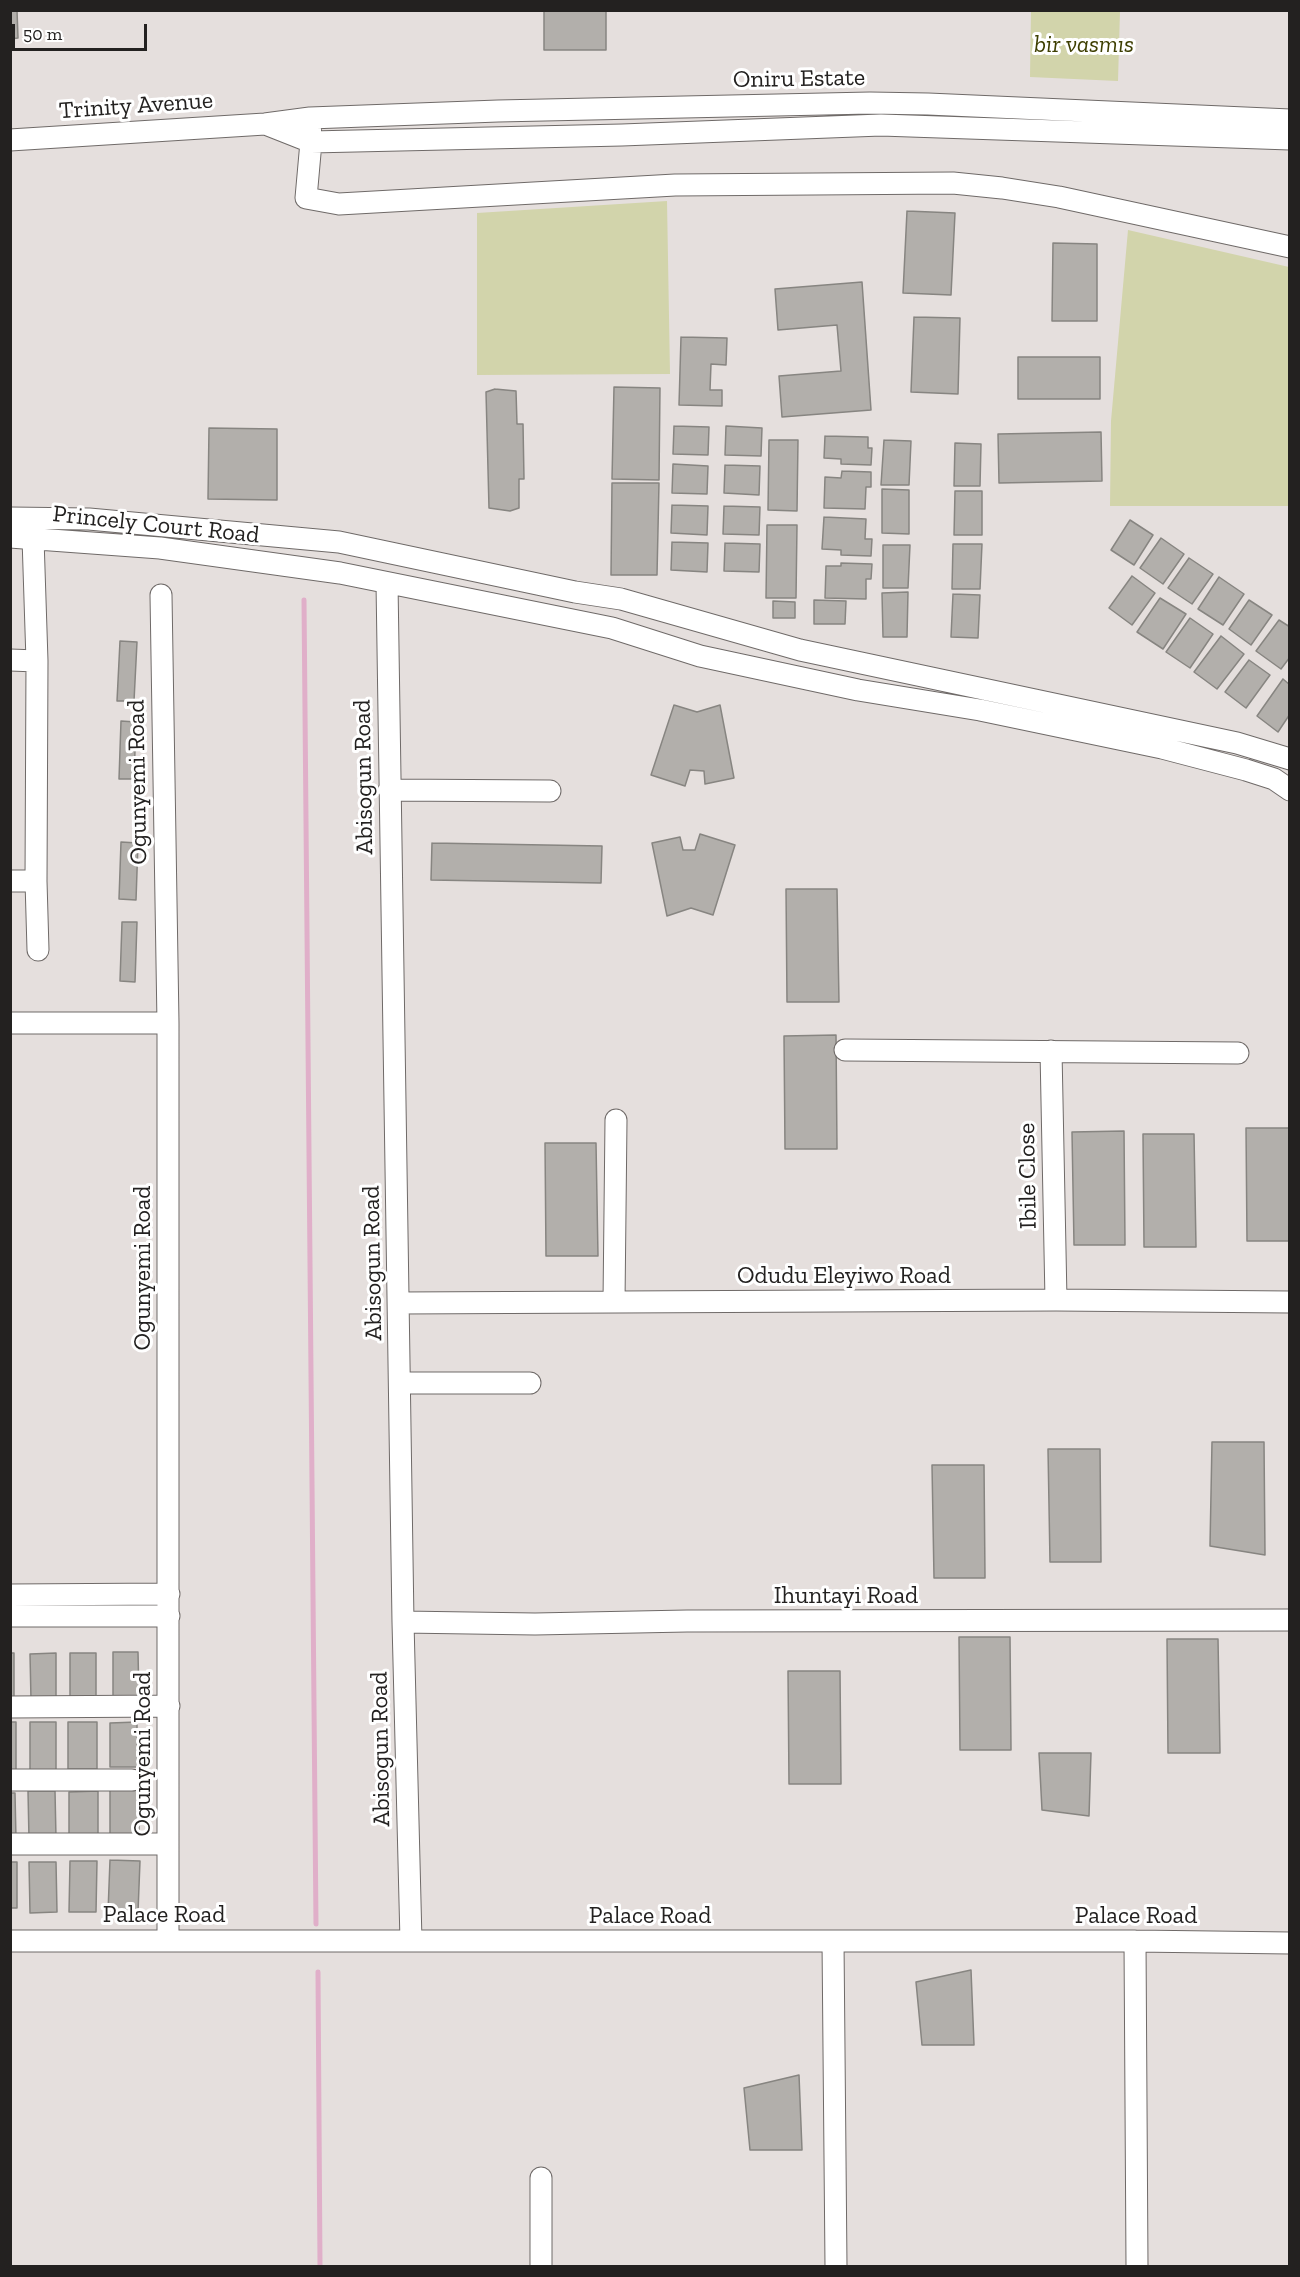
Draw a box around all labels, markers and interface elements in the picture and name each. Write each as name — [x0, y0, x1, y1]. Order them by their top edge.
scale bar — [15, 12, 150, 50]
text: 50 m — [23, 23, 62, 45]
park label: bir vasmıs — [1034, 31, 1134, 59]
street label: Oniru Estate — [733, 63, 865, 95]
street label: Trinity Avenue — [58, 86, 214, 126]
street label: Princely Court Road — [51, 500, 261, 550]
street label: Ogunyemi Road — [122, 699, 154, 865]
street label: Abisogun Road — [348, 699, 380, 855]
street label: Ibile Close — [1013, 1123, 1043, 1229]
street label: Ogunyemi Road — [129, 1185, 157, 1351]
street label: Abisogun Road — [357, 1185, 389, 1341]
street label: Odudu Eleyiwo Road — [737, 1262, 951, 1290]
street label: Ihuntayi Road — [774, 1582, 918, 1610]
street label: Ogunyemi Road — [129, 1671, 157, 1837]
street label: Abisogun Road — [365, 1671, 397, 1827]
street label: Palace Road — [103, 1901, 225, 1929]
street label: Palace Road — [589, 1902, 711, 1930]
street label: Palace Road — [1075, 1902, 1197, 1930]

